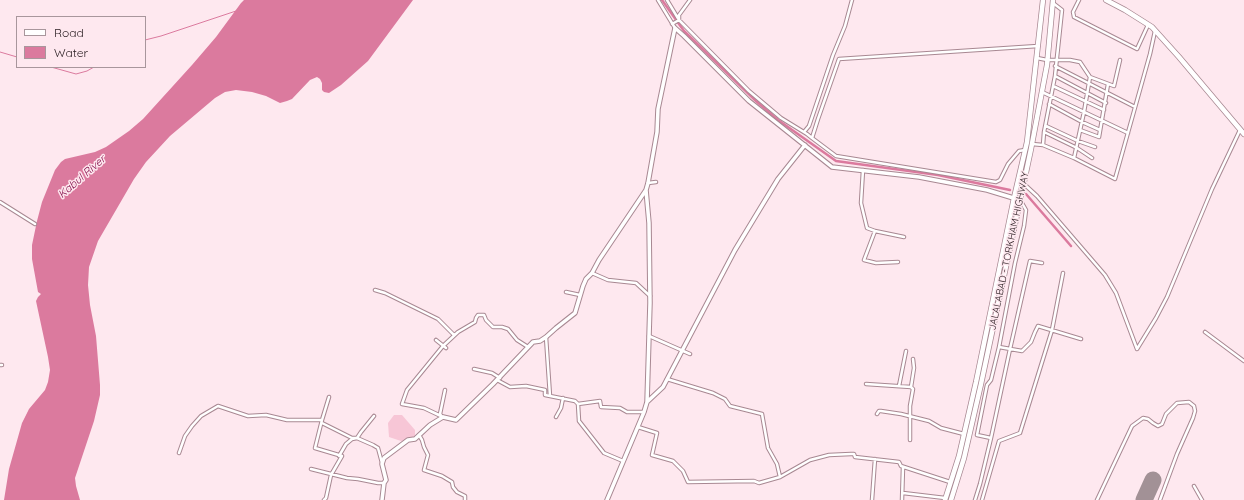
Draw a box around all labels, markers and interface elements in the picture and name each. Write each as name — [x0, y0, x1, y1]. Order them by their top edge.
legend — [16, 16, 146, 68]
text: Road — [54, 25, 84, 40]
text: Water — [54, 45, 88, 60]
water label: Kabul River — [56, 153, 108, 201]
street label: JALALABAD - TORKHAM HIGHWAY — [986, 171, 1032, 331]

